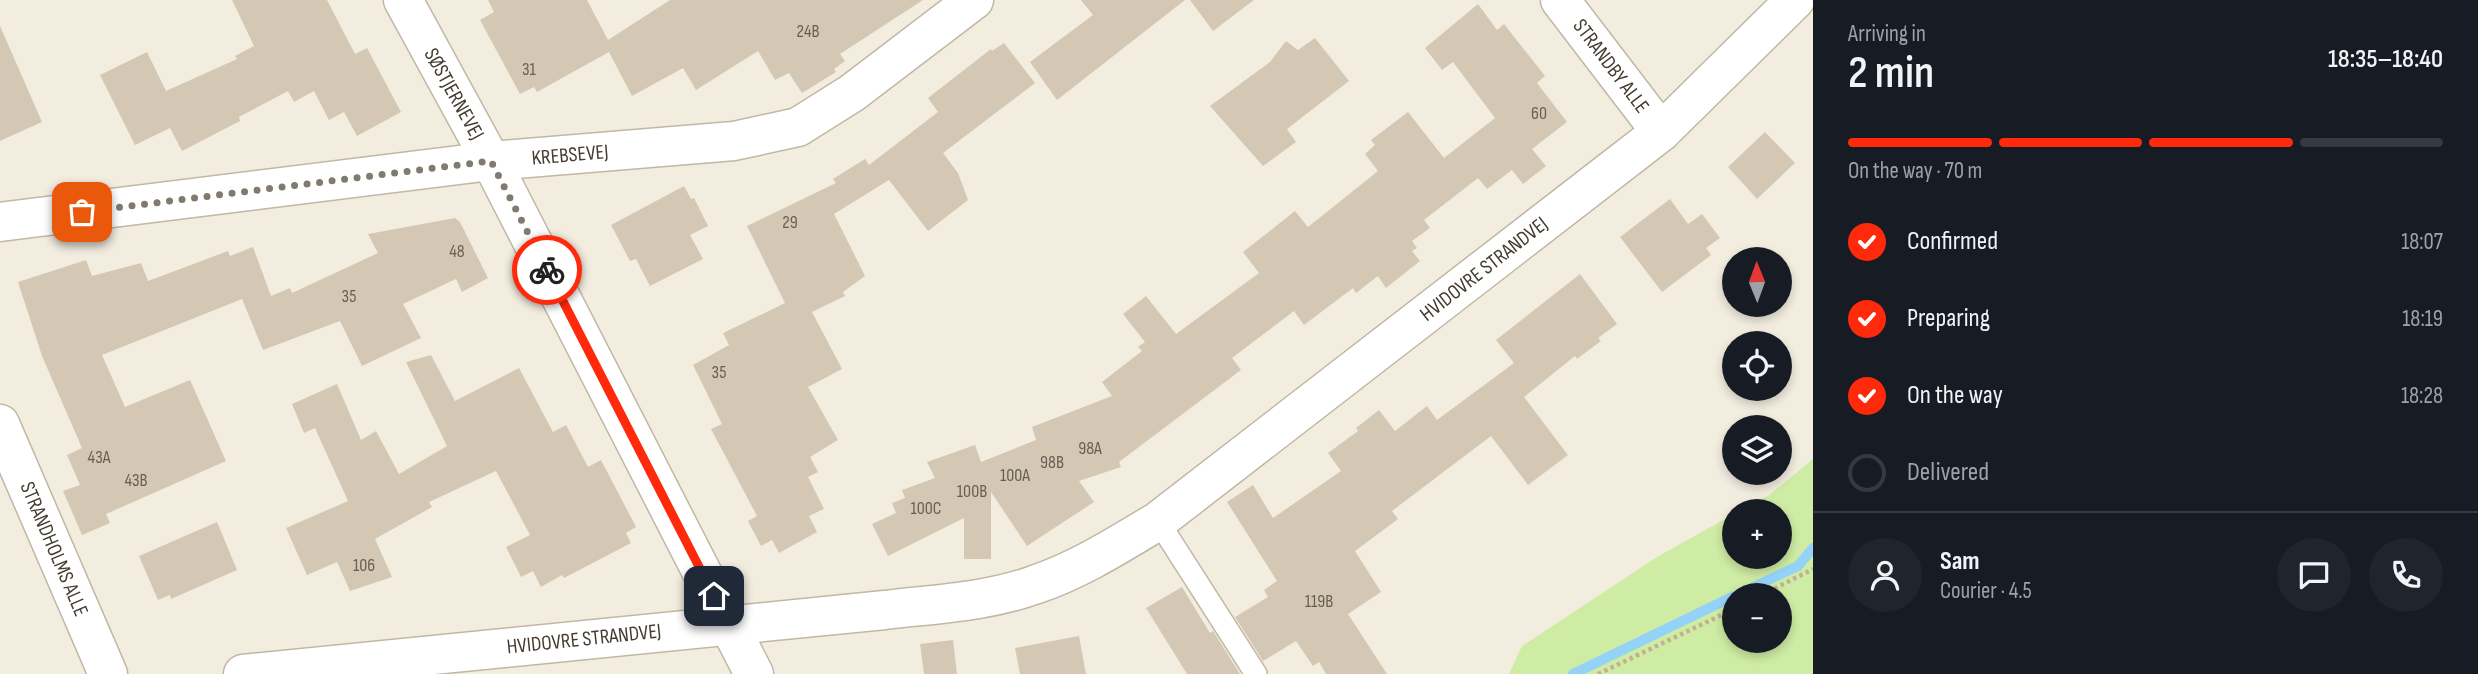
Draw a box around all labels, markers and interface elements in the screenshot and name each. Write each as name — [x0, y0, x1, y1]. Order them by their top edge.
street label: STRANDBY ALLE — [1568, 14, 1654, 118]
text: Arriving in — [1848, 20, 1926, 48]
house number: 24B — [797, 21, 819, 42]
street label: SØSTJERNEVEJ — [419, 44, 489, 144]
text: 18:35–18:40 — [2328, 44, 2443, 75]
text: 2 min — [1848, 46, 1934, 101]
house number: 31 — [522, 59, 537, 80]
house number: 60 — [1531, 103, 1547, 124]
street label: KREBSEVEJ — [530, 139, 610, 171]
text: On the way · 70 m — [1848, 157, 1982, 185]
pin — [52, 182, 112, 242]
icon: bag — [63, 193, 101, 231]
street label: HVIDOVRE STRANDVEJ — [1415, 211, 1553, 327]
house number: 29 — [782, 212, 798, 233]
icon: check — [1848, 223, 1886, 261]
text: Confirmed — [1907, 226, 1998, 257]
text: 18:07 — [2401, 228, 2443, 256]
courier — [512, 235, 582, 305]
house number: 48 — [449, 241, 465, 262]
north arrow — [1722, 247, 1792, 317]
map controls — [1722, 247, 1792, 653]
icon: bike — [528, 251, 566, 289]
house number: 35 — [342, 286, 356, 307]
icon: check — [1848, 300, 1886, 338]
text: Preparing — [1907, 303, 1990, 334]
text: 18:19 — [2402, 305, 2443, 333]
button: locate — [1722, 331, 1792, 401]
house number: 35 — [712, 362, 726, 383]
icon: check — [1848, 377, 1886, 415]
text: On the way — [1907, 380, 2003, 411]
text: 18:28 — [2401, 382, 2443, 410]
button: layers — [1722, 415, 1792, 485]
house number: 98A — [1078, 438, 1102, 459]
house number: 43A — [88, 447, 111, 468]
house number: 98B — [1040, 452, 1064, 473]
text: Delivered — [1907, 457, 1989, 488]
house number: 100A — [1000, 465, 1030, 486]
house number: 43B — [124, 470, 148, 491]
street label: STRANDHOLMS ALLE — [14, 478, 94, 620]
house number: 100B — [957, 481, 987, 502]
house number: 100C — [910, 498, 942, 519]
button: + — [1722, 499, 1792, 569]
button: person — [1848, 538, 1922, 612]
button: chat — [2277, 538, 2351, 612]
button: phone — [2369, 538, 2443, 612]
text: Sam — [1940, 546, 1980, 577]
house number: 106 — [353, 555, 375, 576]
pin — [684, 566, 744, 626]
icon: home — [695, 577, 733, 615]
text: Courier · 4.5 — [1940, 577, 2032, 605]
button: − — [1722, 583, 1792, 653]
house number: 119B — [1305, 591, 1333, 612]
street label: HVIDOVRE STRANDVEJ — [506, 618, 662, 660]

